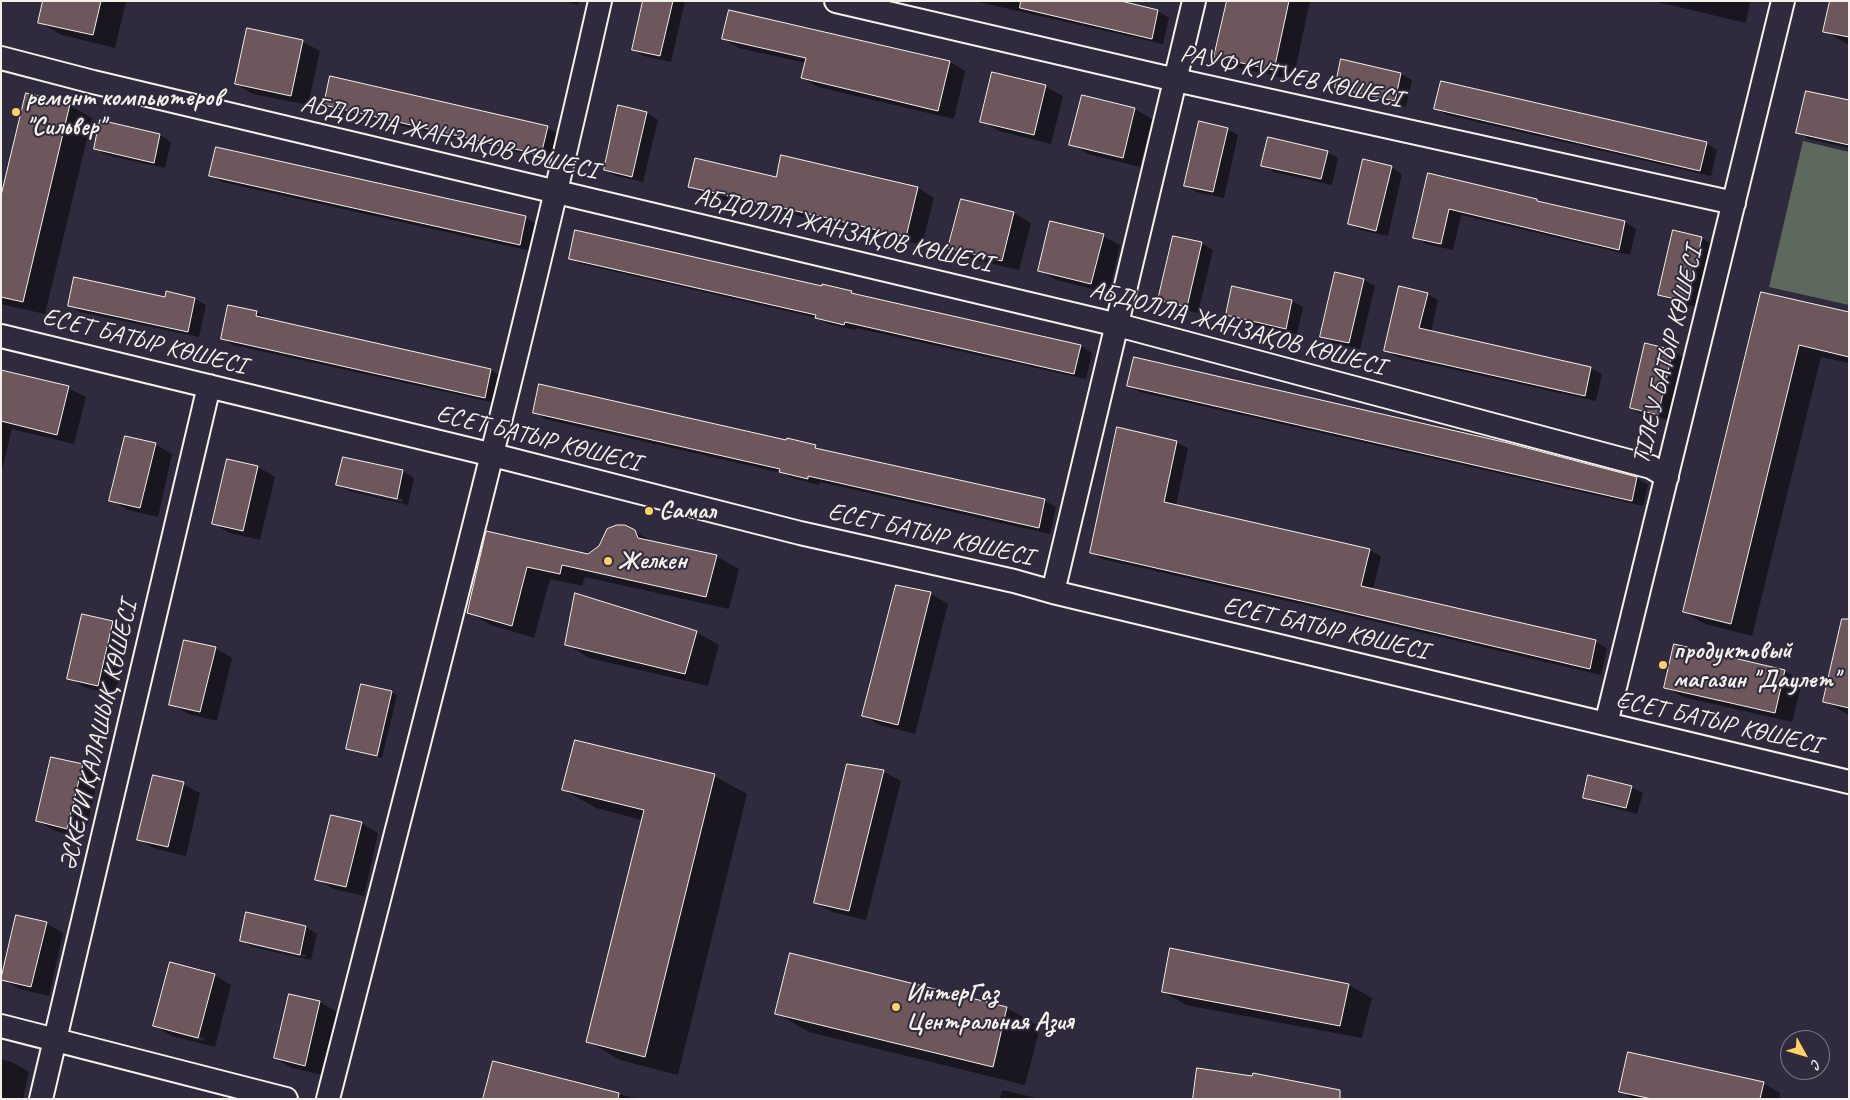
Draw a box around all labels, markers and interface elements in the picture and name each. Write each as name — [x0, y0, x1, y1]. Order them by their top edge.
street label: РАУФ КУТУЕВ КӨШЕСІ — [1178, 39, 1404, 115]
place label: ремонт компьютеров "Сильвер" — [26, 83, 222, 142]
street label: АБДОЛЛА ЖАНЗАҚОВ КӨШЕСІ — [298, 89, 600, 187]
marker: ремонт компьютеров "Сильвер" — [10, 106, 22, 118]
street label: АБДОЛЛА ЖАНЗАҚОВ КӨШЕСІ — [692, 182, 994, 280]
street label: ТІЛЕУ БАТЫР КӨШЕСІ — [1627, 244, 1709, 468]
street label: АБДОЛЛА ЖАНЗАҚОВ КӨШЕСІ — [1087, 275, 1387, 383]
street label: ЕСЕТ БАТЫР КӨШЕСІ — [39, 302, 249, 382]
street label: ЕСЕТ БАТЫР КӨШЕСІ — [433, 399, 643, 479]
place label: Самал — [659, 496, 716, 526]
street label: ЕСЕТ БАТЫР КӨШЕСІ — [825, 497, 1035, 573]
marker: Самал — [643, 505, 655, 517]
place label: Желкен — [618, 546, 687, 576]
marker: Желкен — [602, 555, 614, 567]
street label: ЕСЕТ БАТЫР КӨШЕСІ — [1220, 591, 1430, 667]
street label: ӘСКЕРИ ҚАЛАШЫҚ КӨШЕСІ — [53, 599, 145, 873]
place label: продуктовый магазин "Даулет" — [1673, 636, 1839, 695]
marker: продуктовый магазин "Даулет" — [1657, 659, 1669, 671]
street label: ЕСЕТ БАТЫР КӨШЕСІ — [1613, 685, 1823, 761]
place label: ИнтерГаз Центральная Азия — [906, 978, 1074, 1037]
marker: ИнтерГаз Центральная Азия — [890, 1001, 902, 1013]
north arrow — [1780, 1030, 1830, 1080]
text: С — [1807, 1056, 1825, 1072]

